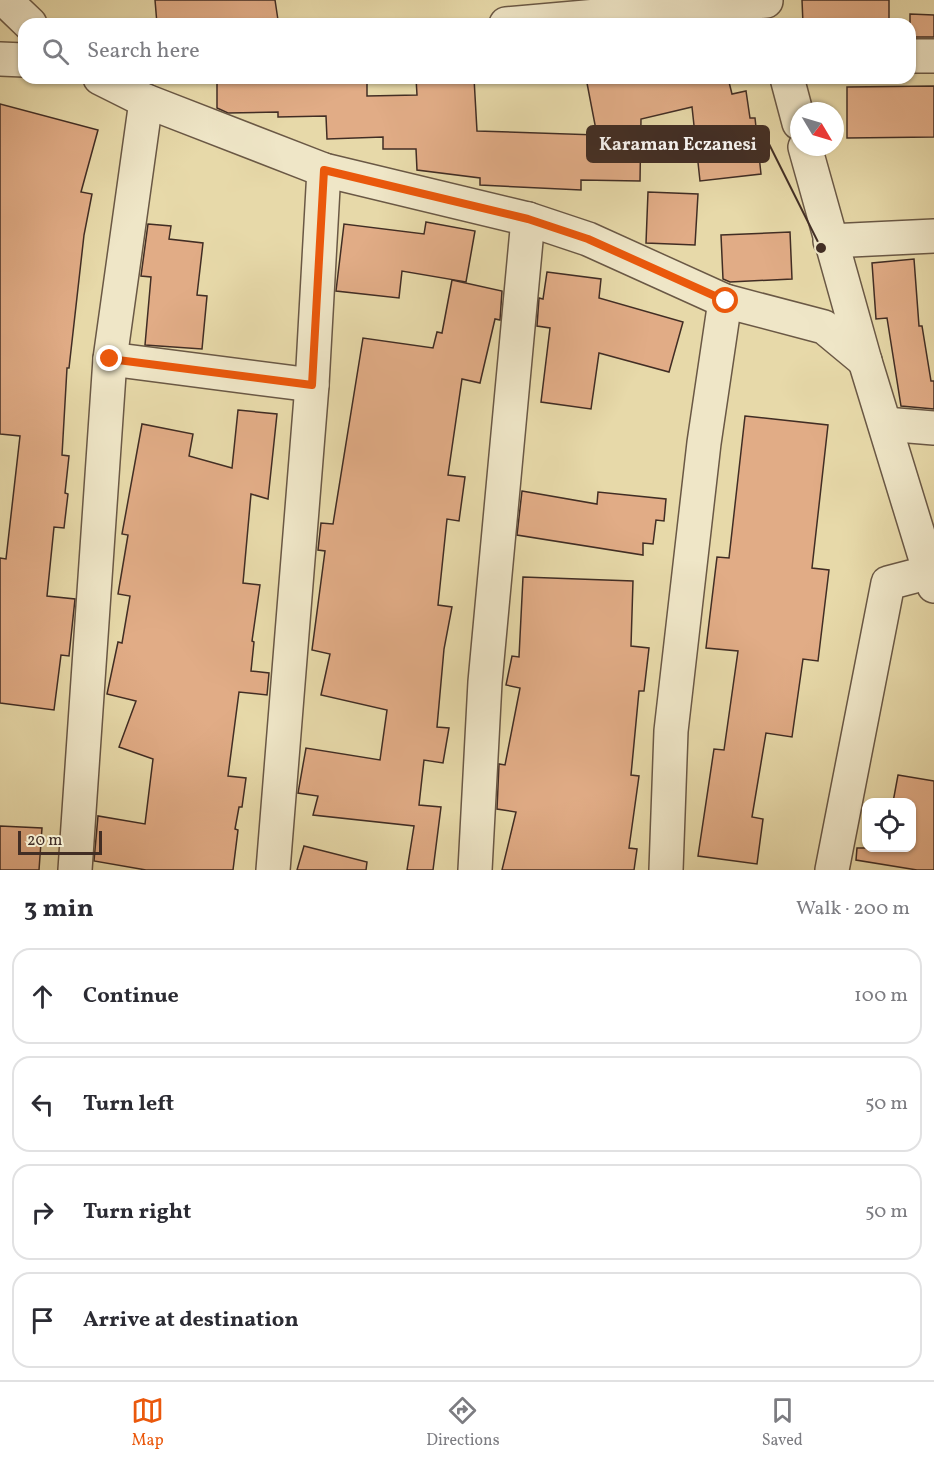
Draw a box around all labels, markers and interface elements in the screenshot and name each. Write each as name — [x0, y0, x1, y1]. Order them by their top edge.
search box — [18, 18, 916, 84]
icon: search — [39, 35, 72, 68]
text: Search here — [87, 36, 200, 67]
north arrow — [790, 102, 844, 156]
callout: Karaman Eczanesi — [587, 126, 769, 162]
text: Karaman Eczanesi — [599, 133, 757, 158]
route start — [712, 287, 738, 313]
route end — [96, 345, 122, 371]
map controls — [862, 798, 916, 852]
button: locate — [862, 798, 916, 852]
scale bar — [18, 828, 102, 856]
text: 20 m — [27, 830, 62, 852]
text: 3 min — [24, 891, 94, 927]
text: Walk · 200 m — [796, 895, 910, 923]
icon: ahead — [26, 980, 59, 1013]
text: Continue — [83, 981, 179, 1012]
text: 100 m — [854, 982, 908, 1010]
icon: left — [26, 1088, 59, 1121]
text: Turn left — [83, 1089, 174, 1120]
text: 50 m — [865, 1090, 908, 1118]
icon: right — [26, 1196, 59, 1229]
text: Turn right — [83, 1197, 191, 1228]
text: 50 m — [865, 1198, 908, 1226]
icon: arrive — [26, 1304, 59, 1337]
text: Arrive at destination — [83, 1305, 299, 1336]
tab: Map — [131, 1394, 164, 1452]
tab: Directions — [426, 1394, 500, 1452]
tab: Saved — [762, 1394, 803, 1452]

